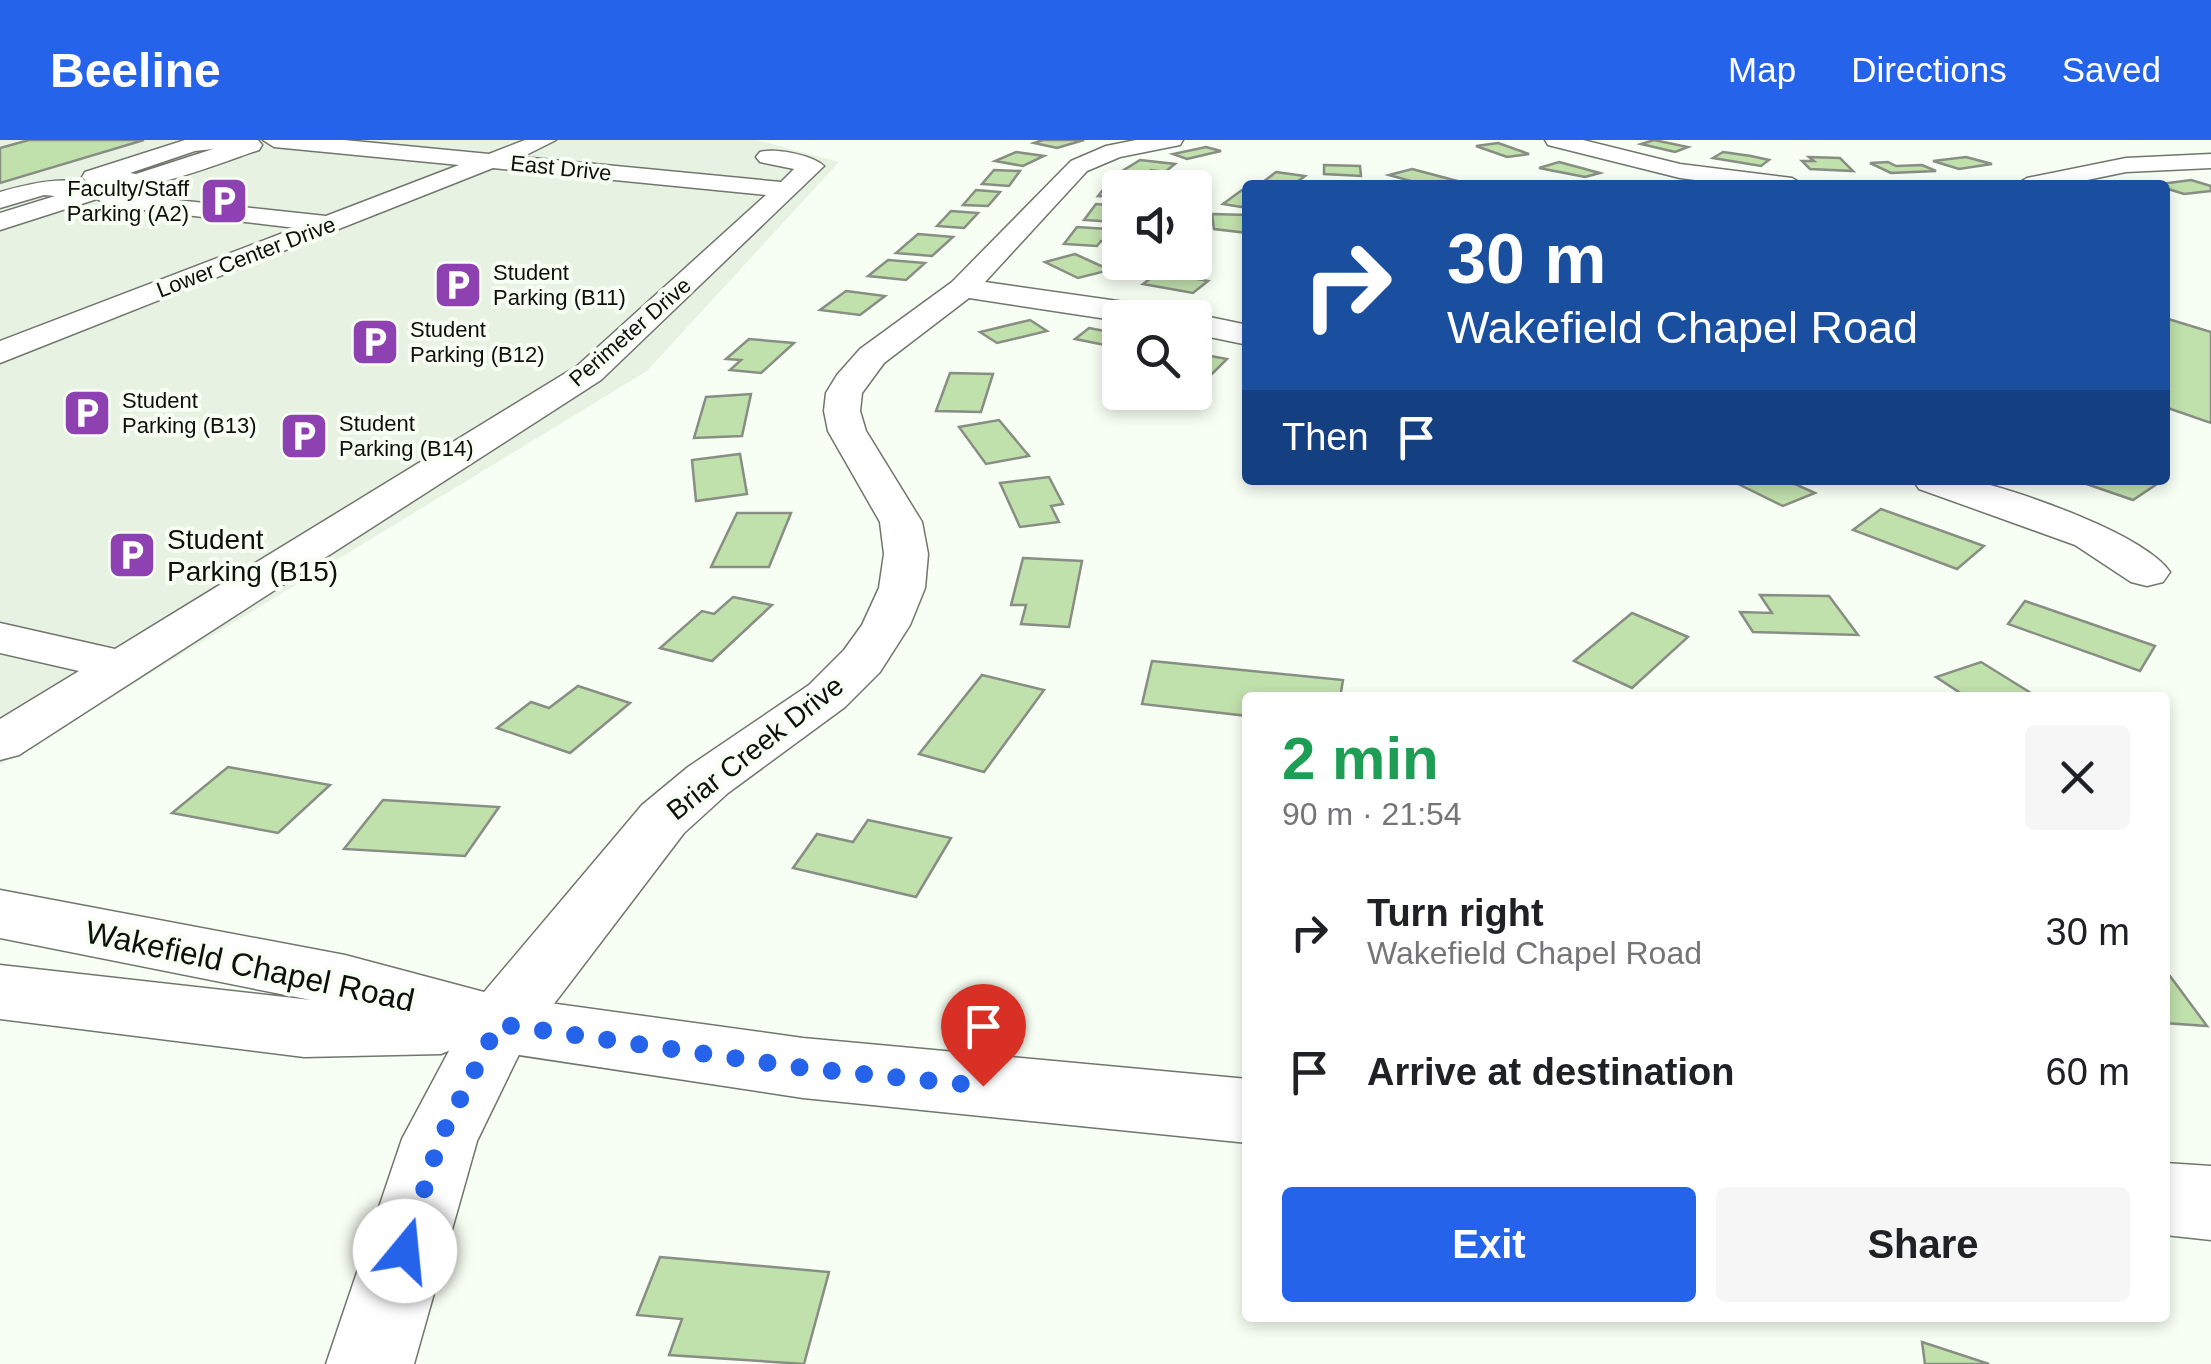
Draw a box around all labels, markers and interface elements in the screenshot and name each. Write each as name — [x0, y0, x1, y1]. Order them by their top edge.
text: Beeline — [50, 44, 221, 97]
text: Map — [1728, 50, 1796, 89]
text: Directions — [1851, 50, 2007, 89]
text: Saved — [2062, 50, 2161, 89]
street label: East Drive — [509, 150, 613, 186]
map controls — [1102, 170, 1212, 410]
button: sound — [1102, 170, 1212, 280]
parking icon: Faculty/Staff Parking (A2) — [198, 175, 250, 227]
place label: Faculty/Staff Parking (A2) — [67, 176, 190, 226]
street label: Lower Center Drive — [153, 211, 339, 303]
icon: right — [1282, 220, 1412, 350]
text: 30 m — [1447, 220, 1607, 298]
parking icon: Student Parking (B11) — [432, 259, 484, 311]
place label: Student Parking (B11) — [493, 260, 626, 310]
street label: Perimeter Drive — [564, 272, 696, 392]
button: search — [1102, 300, 1212, 410]
text: Wakefield Chapel Road — [1447, 302, 1918, 353]
parking icon: Student Parking (B12) — [349, 316, 401, 368]
place label: Student Parking (B12) — [410, 317, 545, 367]
parking icon: Student Parking (B13) — [61, 387, 113, 439]
place label: Student Parking (B13) — [122, 388, 257, 438]
parking icon: Student Parking (B14) — [278, 410, 330, 462]
icon: arrive — [1389, 410, 1444, 465]
place label: Student Parking (B14) — [339, 411, 474, 461]
text: Then — [1282, 416, 1369, 458]
place label: Student Parking (B15) — [167, 524, 338, 587]
parking icon: Student Parking (B15) — [106, 529, 158, 581]
street label: Briar Creek Drive — [661, 670, 849, 826]
text: 2 min — [1282, 725, 1439, 792]
button: close — [2025, 725, 2130, 830]
text: 90 m · 21:54 — [1282, 796, 1462, 832]
text: Turn right — [1367, 892, 1544, 934]
icon: right — [1282, 905, 1337, 960]
text: 30 m — [2046, 911, 2130, 953]
street label: Wakefield Chapel Road — [82, 914, 418, 1018]
text: Wakefield Chapel Road — [1367, 935, 1702, 971]
pin — [941, 984, 1026, 1087]
icon: arrive — [956, 999, 1011, 1054]
icon: arrive — [1282, 1045, 1337, 1100]
text: Arrive at destination — [1367, 1051, 1734, 1093]
text: 60 m — [2046, 1051, 2130, 1093]
button: Exit — [1282, 1187, 1696, 1302]
button: Share — [1716, 1187, 2130, 1302]
position arrow — [353, 1199, 457, 1303]

